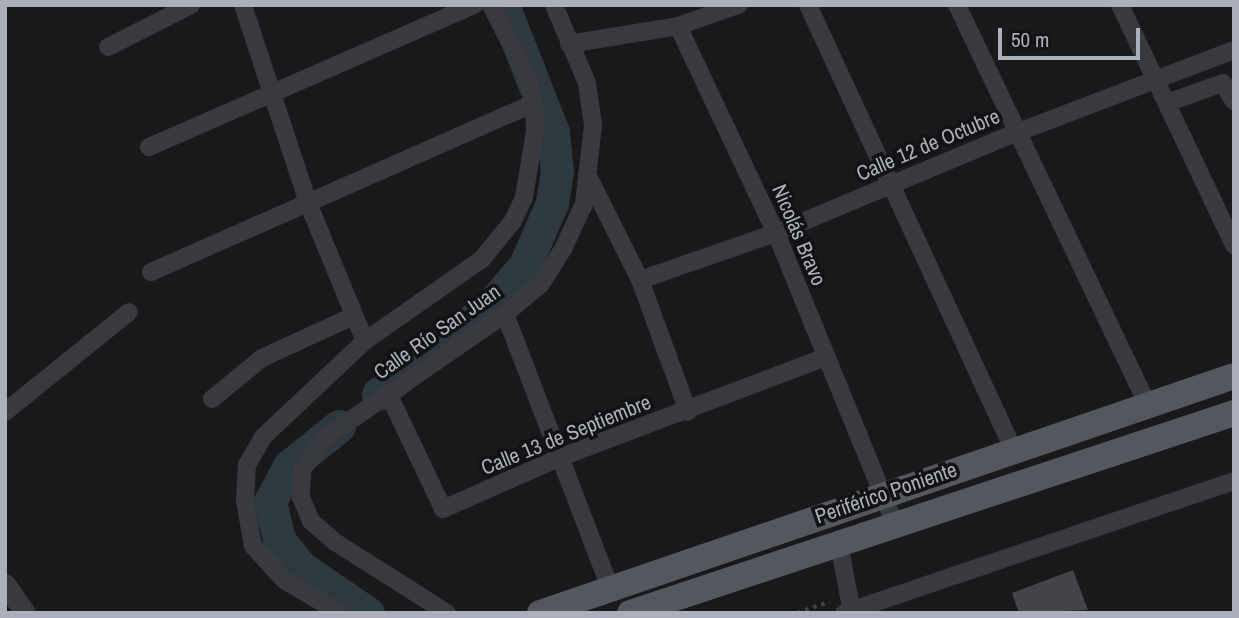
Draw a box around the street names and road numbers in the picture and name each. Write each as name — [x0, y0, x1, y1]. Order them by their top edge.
street label: Calle 12 de Octubre — [853, 103, 1003, 187]
street label: Nicolás Bravo — [766, 181, 832, 289]
street label: Calle Río San Juan — [369, 279, 505, 385]
street label: Calle 13 de Septiembre — [477, 389, 655, 481]
street label: Periférico Poniente — [812, 457, 960, 529]

